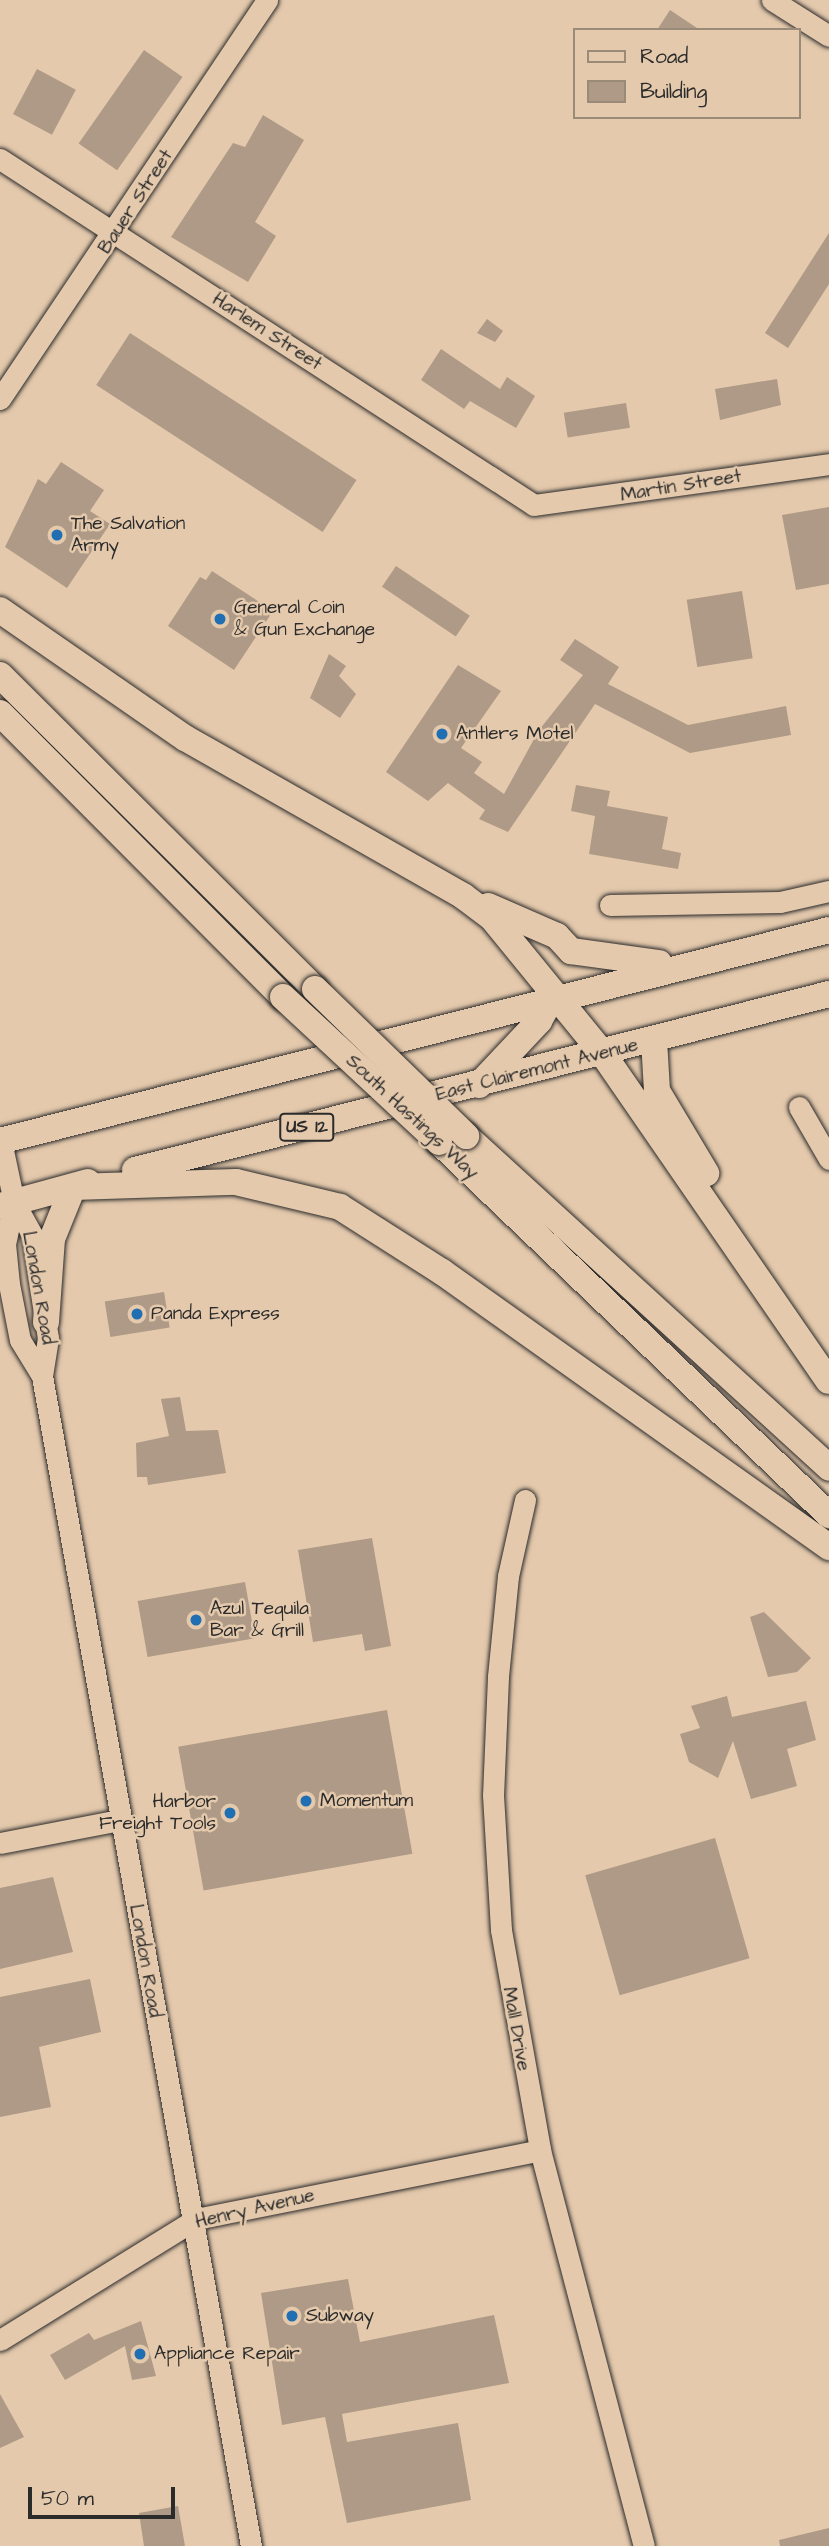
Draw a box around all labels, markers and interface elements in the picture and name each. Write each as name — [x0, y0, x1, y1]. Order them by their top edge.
legend — [574, 28, 801, 119]
text: Road — [640, 42, 688, 71]
text: Building — [640, 77, 707, 106]
street label: Bauer Street — [94, 146, 178, 258]
street label: Harlem Street — [208, 288, 326, 376]
street label: Martin Street — [619, 465, 743, 507]
place label: The Salvation Army — [71, 513, 185, 557]
marker: The Salvation Army — [49, 527, 65, 543]
place label: General Coin & Gun Exchange — [234, 597, 375, 641]
marker: General Coin & Gun Exchange — [212, 611, 228, 627]
place label: Antlers Motel — [456, 723, 574, 745]
marker: Antlers Motel — [434, 726, 450, 742]
street label: East Clairemont Avenue — [434, 1034, 640, 1106]
street label: South Hastings Way — [341, 1050, 483, 1184]
road number: US 12 — [279, 1112, 335, 1142]
street label: London Road — [17, 1230, 59, 1346]
place label: Panda Express — [151, 1303, 280, 1325]
marker: Panda Express — [129, 1306, 145, 1322]
place label: Azul Tequila Bar & Grill — [210, 1598, 309, 1642]
marker: Azul Tequila Bar & Grill — [188, 1612, 204, 1628]
place label: Momentum — [320, 1790, 413, 1812]
place label: Harbor Freight Tools — [99, 1791, 216, 1835]
marker: Momentum — [298, 1793, 314, 1809]
marker: Harbor Freight Tools — [222, 1805, 238, 1821]
street label: London Road — [124, 1903, 166, 2019]
street label: Mall Drive — [497, 1985, 535, 2073]
street label: Henry Avenue — [193, 2184, 317, 2234]
place label: Subway — [306, 2305, 374, 2327]
marker: Subway — [284, 2308, 300, 2324]
place label: Appliance Repair — [154, 2343, 300, 2365]
marker: Appliance Repair — [132, 2346, 148, 2362]
scale bar — [32, 2472, 178, 2516]
text: 50 m — [41, 2484, 94, 2513]

